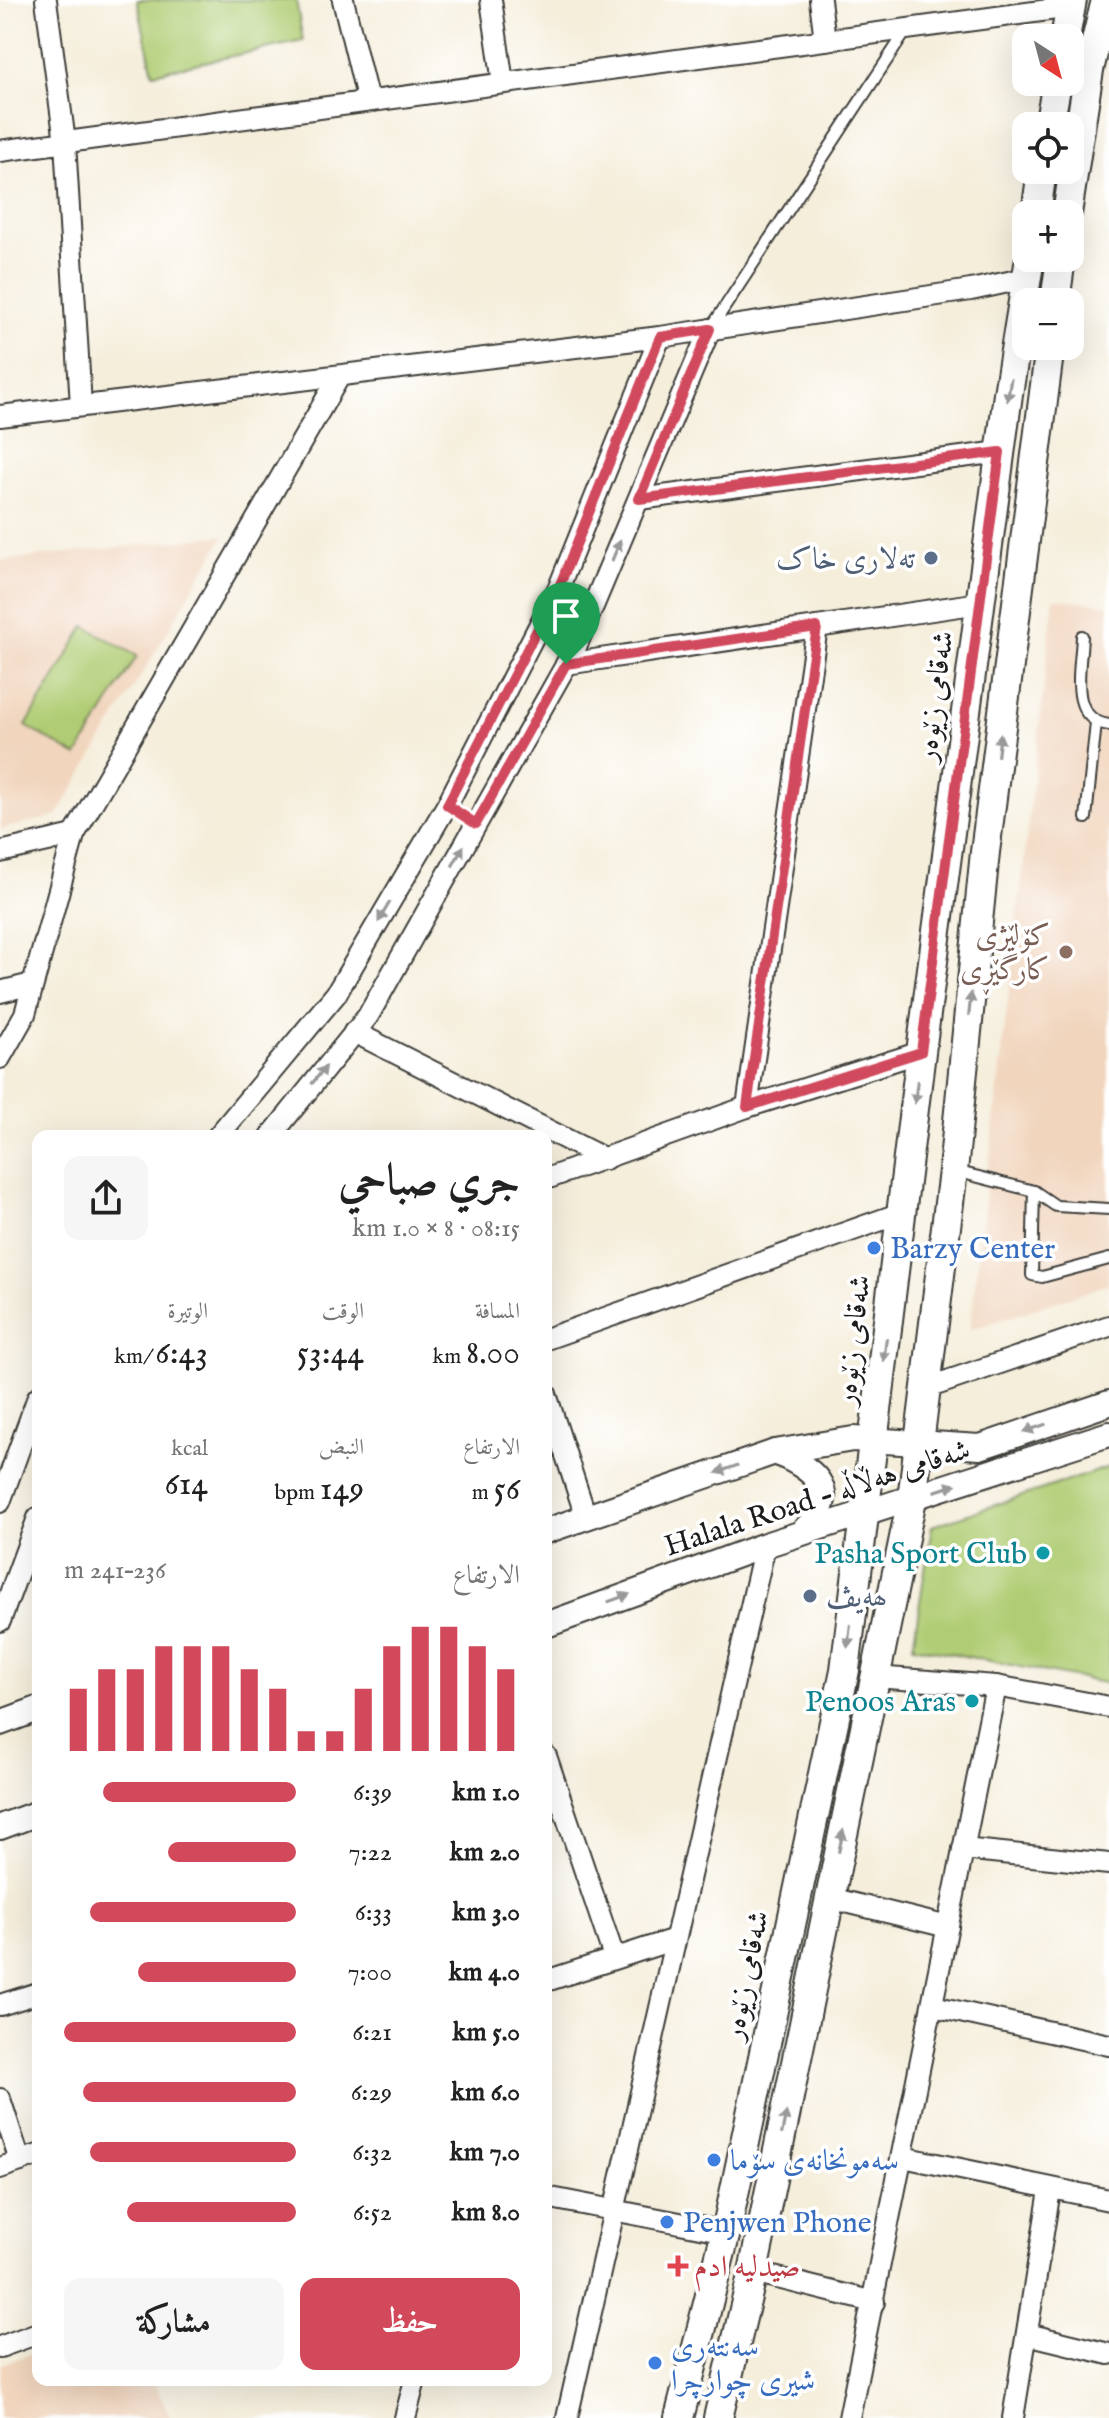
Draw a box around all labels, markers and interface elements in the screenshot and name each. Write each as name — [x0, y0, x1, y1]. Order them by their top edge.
north arrow — [1012, 24, 1084, 96]
map controls — [1012, 24, 1084, 360]
button: locate — [1012, 112, 1084, 184]
button: + — [1012, 200, 1084, 272]
button: − — [1012, 288, 1084, 360]
one-way arrow — [1002, 378, 1014, 403]
one-way arrow — [610, 539, 623, 563]
place label: تەلاری خاک — [776, 541, 915, 579]
marker: تەلاری خاک — [922, 549, 940, 567]
pin — [532, 582, 600, 664]
icon: arrive — [544, 594, 588, 638]
street label: شەقامی زێوەر — [908, 629, 964, 767]
one-way arrow — [993, 732, 1006, 757]
one-way arrow — [451, 845, 465, 867]
one-way arrow — [377, 901, 391, 923]
place label: کۆلێژی کارگێڕی — [960, 918, 1050, 995]
marker: کۆلێژی کارگێڕی — [1057, 943, 1075, 961]
one-way arrow — [964, 991, 977, 1016]
one-way arrow — [311, 1065, 327, 1085]
one-way arrow — [909, 1080, 922, 1105]
text: جري صباحي — [339, 1154, 520, 1210]
button: share — [64, 1156, 148, 1240]
text: 08:15 · 8 × 1.0 km — [352, 1212, 520, 1245]
place label: Barzy Center — [890, 1231, 1055, 1269]
marker: Barzy Center — [865, 1239, 883, 1257]
street label: شەقامی زێوەر — [827, 1273, 881, 1411]
text: الوتيرة — [167, 1298, 208, 1326]
text: الوقت — [322, 1298, 364, 1326]
text: المسافة — [475, 1298, 520, 1326]
text: 6:43 — [155, 1332, 208, 1375]
text: 53:44 — [297, 1332, 364, 1375]
text: 8.00 — [466, 1332, 520, 1375]
one-way arrow — [879, 1338, 892, 1363]
text: /km — [114, 1343, 155, 1371]
text: km — [432, 1343, 466, 1371]
one-way arrow — [1023, 1423, 1047, 1435]
street label: Halala Road - شەقامی هەڵاڵە — [660, 1431, 975, 1566]
text: النبض — [319, 1434, 364, 1462]
text: الارتفاع — [463, 1434, 520, 1462]
text: kcal — [171, 1435, 208, 1463]
text: 614 — [165, 1463, 208, 1506]
one-way arrow — [715, 1463, 739, 1476]
text: 149 — [320, 1468, 364, 1511]
text: 56 — [493, 1468, 520, 1511]
text: bpm — [274, 1479, 320, 1507]
text: m — [472, 1479, 493, 1507]
one-way arrow — [933, 1481, 957, 1494]
place label: Pasha Sport Club — [814, 1536, 1027, 1574]
marker: Pasha Sport Club — [1034, 1544, 1052, 1562]
text: 236–241 m — [64, 1554, 166, 1587]
text: الارتفاع — [453, 1559, 520, 1592]
place label: ھەیڤ — [826, 1579, 887, 1617]
marker: ھەیڤ — [801, 1587, 819, 1605]
one-way arrow — [607, 1591, 631, 1604]
one-way arrow — [842, 1624, 855, 1649]
place label: Penoos Aras — [805, 1684, 956, 1722]
marker: Penoos Aras — [963, 1692, 981, 1710]
text: 6:39 — [353, 1776, 392, 1809]
text: 1.0 km — [452, 1776, 520, 1809]
one-way arrow — [836, 1828, 848, 1853]
text: 7:22 — [349, 1836, 392, 1869]
text: 2.0 km — [450, 1836, 520, 1869]
text: 6:33 — [355, 1896, 392, 1929]
text: 3.0 km — [452, 1896, 520, 1929]
street label: شەقامی زێوەر — [714, 1907, 779, 2046]
text: 7:00 — [347, 1956, 392, 1989]
text: 4.0 km — [449, 1956, 520, 1989]
text: 6:21 — [352, 2016, 392, 2049]
text: 5.0 km — [453, 2016, 520, 2049]
text: 6:29 — [351, 2076, 392, 2109]
text: 6.0 km — [451, 2076, 520, 2109]
one-way arrow — [778, 2110, 790, 2135]
text: 6:32 — [352, 2136, 392, 2169]
text: 7.0 km — [450, 2136, 520, 2169]
place label: سەمونخانەی سۆما — [730, 2143, 899, 2181]
marker: سەمونخانەی سۆما — [705, 2151, 723, 2169]
text: 6:52 — [353, 2196, 392, 2229]
text: 8.0 km — [452, 2196, 520, 2229]
place label: Penjwen Phone — [683, 2205, 872, 2243]
marker: Penjwen Phone — [658, 2213, 676, 2231]
place label: صیدلیە ادم — [694, 2249, 800, 2292]
marker: صیدلیە ادم — [669, 2257, 687, 2275]
button: مشاركة — [64, 2278, 284, 2370]
button: حفظ — [300, 2278, 520, 2370]
place label: سەنتەری شیری چوارچرا — [671, 2329, 815, 2401]
marker: سەنتەری شیری چوارچرا — [646, 2354, 664, 2372]

